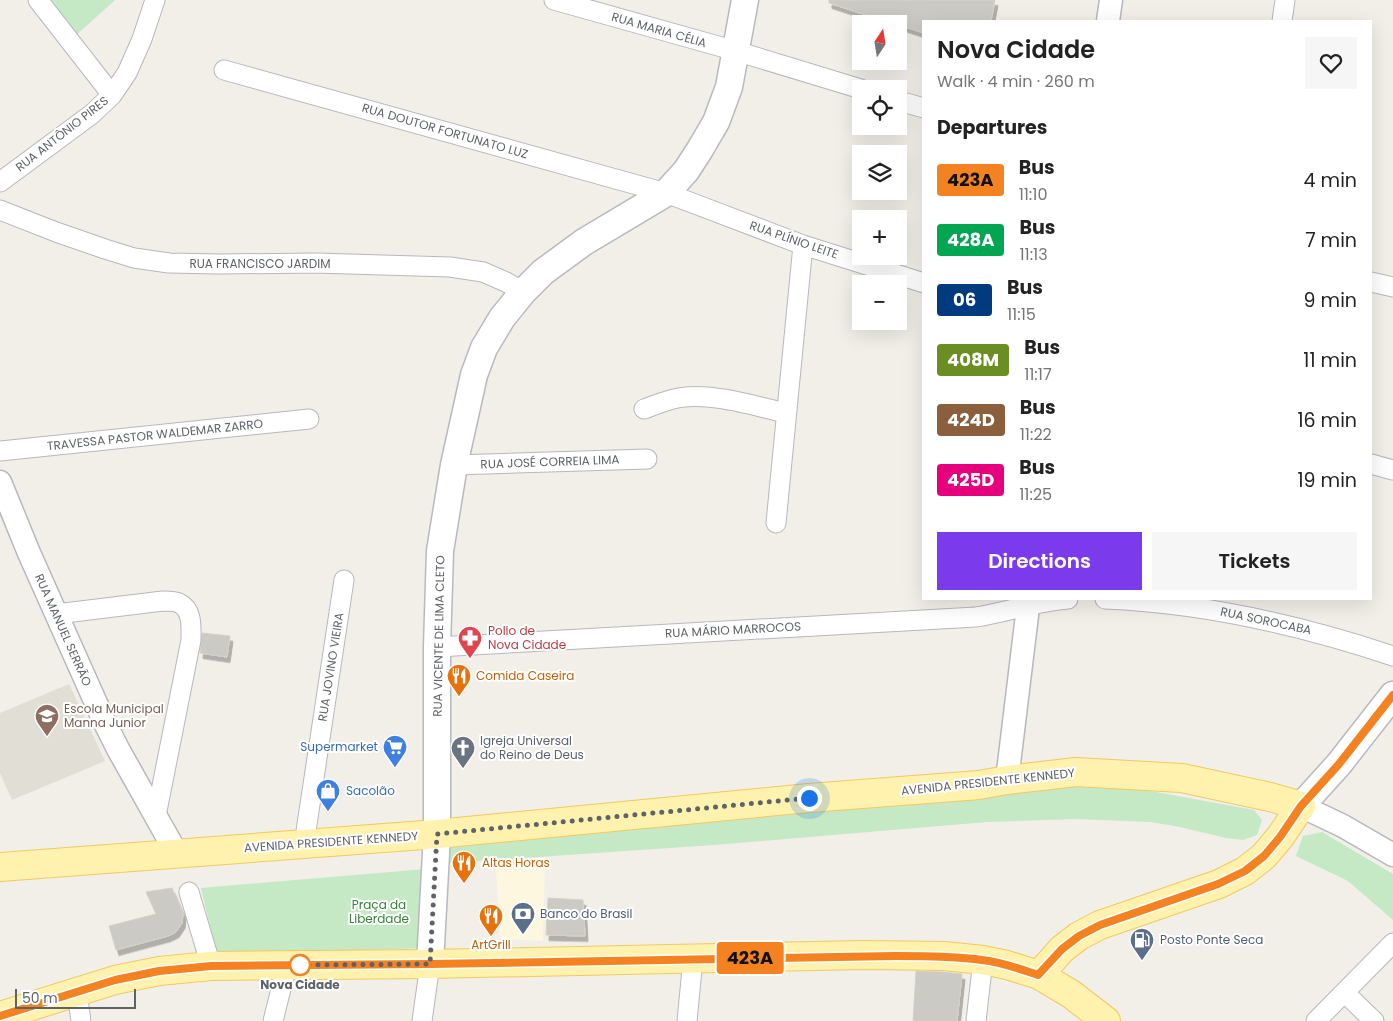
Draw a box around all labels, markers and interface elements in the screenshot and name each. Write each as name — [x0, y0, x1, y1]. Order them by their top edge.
street label: RUA MARIA CÉLIA — [610, 8, 709, 51]
north arrow — [852, 15, 908, 70]
map controls — [852, 15, 907, 330]
text: Nova Cidade — [937, 33, 1095, 66]
button: heart — [1305, 37, 1357, 89]
text: Walk · 4 min · 260 m — [937, 70, 1095, 93]
button: locate — [852, 80, 907, 135]
street label: RUA ANTÔNIO PIRES — [12, 92, 112, 175]
street label: RUA DOUTOR FORTUNATO LUZ — [360, 99, 530, 162]
text: Departures — [937, 114, 1047, 141]
button: layers — [852, 145, 907, 200]
text: Bus — [1019, 154, 1055, 181]
text: 423A — [947, 167, 994, 192]
text: 4 min — [1304, 167, 1357, 194]
text: 11:10 — [1019, 183, 1047, 206]
button: + — [852, 210, 907, 265]
text: Bus — [1019, 214, 1055, 241]
street label: RUA PLÍNIO LEITE — [748, 216, 841, 263]
text: 428A — [947, 227, 994, 252]
text: 7 min — [1305, 227, 1357, 254]
text: 11:13 — [1019, 243, 1048, 266]
street label: RUA FRANCISCO JARDIM — [189, 255, 331, 272]
text: Bus — [1007, 274, 1043, 301]
button: − — [852, 275, 907, 330]
text: 06 — [953, 287, 976, 312]
text: 9 min — [1304, 287, 1357, 314]
text: 11:15 — [1007, 303, 1036, 326]
text: Bus — [1024, 334, 1060, 361]
text: 408M — [947, 347, 999, 372]
text: 11 min — [1303, 347, 1357, 374]
text: 11:17 — [1024, 363, 1052, 386]
text: Bus — [1020, 394, 1056, 421]
text: 424D — [947, 407, 995, 432]
text: 16 min — [1297, 407, 1357, 434]
street label: TRAVESSA PASTOR WALDEMAR ZARRO — [46, 415, 264, 454]
text: 11:22 — [1020, 423, 1052, 446]
street label: RUA JOSÉ CORREIA LIMA — [480, 451, 620, 472]
text: Bus — [1019, 454, 1055, 481]
text: 425D — [947, 467, 994, 492]
text: 19 min — [1297, 467, 1357, 494]
text: 11:25 — [1019, 483, 1052, 506]
button: Directions — [937, 532, 1142, 590]
button: Tickets — [1152, 532, 1357, 590]
street label: RUA VICENTE DE LIMA CLETO — [429, 555, 448, 717]
street label: RUA MANUEL SERRÃO — [31, 571, 96, 689]
street label: RUA SOROCABA — [1219, 603, 1313, 638]
street label: RUA JOVINO VIEIRA — [313, 611, 348, 723]
street label: RUA MÁRIO MARROCOS — [665, 617, 801, 642]
place label: Pollo de Nova Cidade — [488, 622, 566, 653]
pharmacy icon: Pollo de Nova Cidade — [457, 625, 483, 659]
restaurant icon: Comida Caseira — [446, 663, 472, 697]
place label: Comida Caseira — [476, 667, 574, 684]
place label: Escola Municipal Manna Junior — [64, 700, 164, 731]
school or university icon: Escola Municipal Manna Junior — [34, 703, 60, 737]
place label: Igreja Universal do Reino de Deus — [480, 732, 584, 763]
supermarket icon: Supermarket — [382, 734, 408, 768]
church icon: Igreja Universal do Reino de Deus — [450, 735, 476, 769]
place label: Supermarket — [300, 738, 378, 755]
street label: AVENIDA PRESIDENTE KENNEDY — [900, 764, 1076, 799]
shop icon: Sacolão — [315, 778, 341, 812]
place label: Sacolão — [346, 782, 395, 799]
your location — [797, 786, 822, 811]
street label: AVENIDA PRESIDENTE KENNEDY — [243, 827, 419, 856]
restaurant icon: Altas Horas — [451, 850, 477, 884]
place label: Altas Horas — [482, 854, 550, 871]
park label: Praça da Liberdade — [349, 896, 409, 927]
bank icon: Banco do Brasil — [510, 901, 536, 935]
restaurant icon: ArtGrill — [478, 903, 504, 937]
place label: Banco do Brasil — [540, 905, 632, 922]
fuel station icon: Posto Ponte Seca — [1129, 927, 1155, 961]
place label: Posto Ponte Seca — [1160, 931, 1263, 948]
place label: ArtGrill — [471, 936, 511, 953]
line badge: 423A — [715, 942, 785, 974]
text: 423A — [727, 945, 773, 970]
marker: Nova Cidade — [289, 954, 311, 976]
place label: Nova Cidade — [260, 976, 340, 993]
scale bar — [15, 986, 136, 1009]
text: 50 m — [22, 988, 58, 1008]

